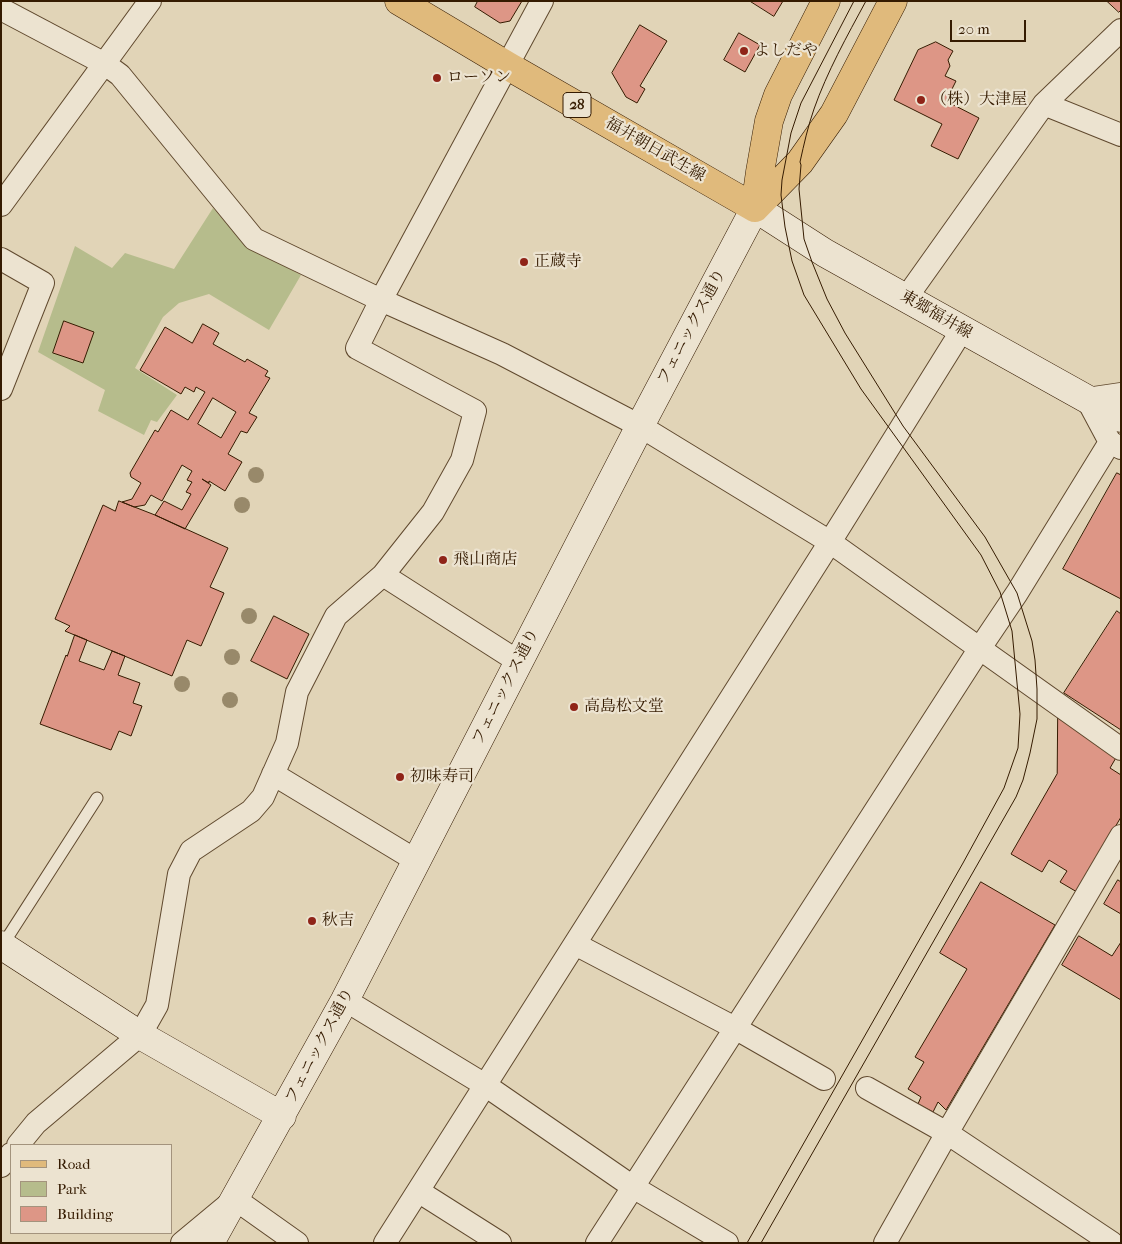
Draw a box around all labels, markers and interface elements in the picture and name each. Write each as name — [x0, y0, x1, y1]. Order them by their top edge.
scale bar — [952, 10, 1028, 42]
text: 20 m — [958, 20, 990, 38]
place label: よしだや — [754, 41, 818, 61]
marker: よしだや — [738, 45, 750, 57]
place label: ローソン — [447, 68, 511, 88]
marker: ローソン — [431, 72, 443, 84]
place label: （株）大津屋 — [931, 90, 1027, 110]
road number: 28 — [563, 92, 591, 118]
marker: （株）大津屋 — [915, 94, 927, 106]
street label: 福井朝日武生線 — [602, 114, 708, 186]
place label: 正蔵寺 — [534, 252, 582, 272]
marker: 正蔵寺 — [518, 256, 530, 268]
street label: フェニックス通り — [653, 266, 731, 388]
street label: 東郷福井線 — [897, 287, 975, 343]
place label: 飛山商店 — [453, 550, 517, 570]
marker: 飛山商店 — [437, 554, 449, 566]
street label: フェニックス通り — [468, 626, 544, 748]
place label: 高島松文堂 — [584, 697, 664, 717]
marker: 高島松文堂 — [568, 701, 580, 713]
place label: 初味寿司 — [410, 767, 474, 787]
marker: 初味寿司 — [394, 771, 406, 783]
place label: 秋吉 — [322, 911, 354, 931]
marker: 秋吉 — [306, 915, 318, 927]
street label: フェニックス通り — [281, 985, 359, 1107]
legend — [10, 1144, 172, 1234]
text: Road — [57, 1155, 90, 1173]
text: Park — [57, 1180, 87, 1198]
text: Building — [57, 1205, 113, 1223]

